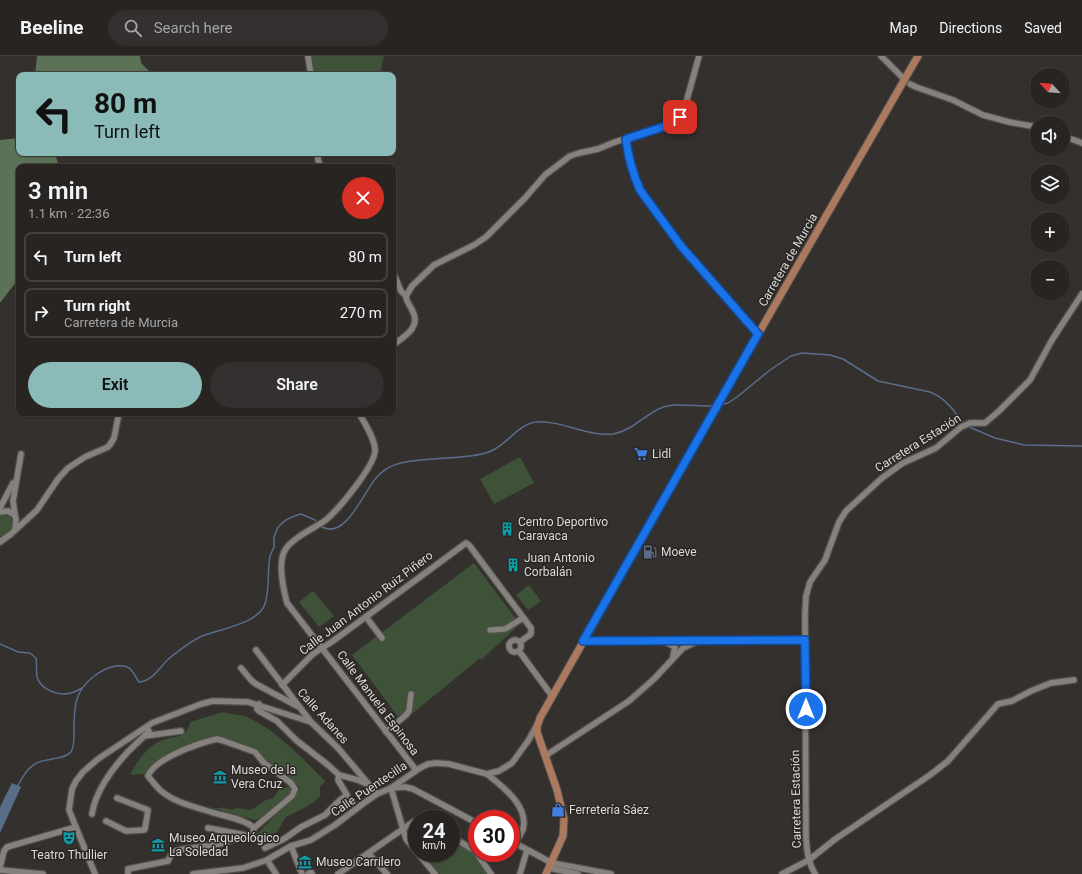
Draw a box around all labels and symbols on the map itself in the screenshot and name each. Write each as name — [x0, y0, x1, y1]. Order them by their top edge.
north arrow — [1030, 68, 1070, 108]
pin — [663, 100, 697, 134]
street label: Carretera de Murcia — [756, 211, 820, 309]
street label: Carretera Estación — [873, 411, 963, 475]
supermarket icon: Lidl — [633, 446, 649, 462]
place label: Lidl — [652, 447, 671, 461]
place label: Centro Deportivo Caravaca — [518, 515, 608, 543]
building icon: Centro Deportivo Caravaca — [499, 521, 515, 537]
fuel station icon: Moeve — [642, 544, 658, 560]
place label: Moeve — [661, 545, 697, 559]
street label: Calle Juan Antonio Ruiz Piñero — [297, 548, 436, 658]
place label: Juan Antonio Corbalán — [524, 551, 595, 579]
building icon: Juan Antonio Corbalán — [505, 557, 521, 573]
street label: Calle Manuela Espinosa — [334, 648, 422, 758]
street label: Calle Adanes — [294, 685, 352, 747]
position arrow — [785, 688, 827, 730]
street label: Carretera Estación — [788, 750, 804, 848]
street label: Calle Puentecilla — [328, 758, 410, 820]
place label: Museo de la Vera Cruz — [231, 763, 296, 791]
museum icon: Museo de la Vera Cruz — [212, 769, 228, 785]
shop icon: Ferretería Sáez — [550, 802, 566, 818]
place label: Ferretería Sáez — [569, 803, 649, 817]
speed limit sign: 30 — [468, 810, 520, 862]
theatre icon: Teatro Thullier — [61, 830, 77, 846]
place label: Museo Arqueológico La Soledad — [169, 831, 280, 859]
museum icon: Museo Arqueológico La Soledad — [150, 837, 166, 853]
place label: Teatro Thullier — [31, 848, 107, 862]
museum icon: Museo Carrilero — [297, 854, 313, 870]
place label: Museo Carrilero — [316, 855, 401, 869]

